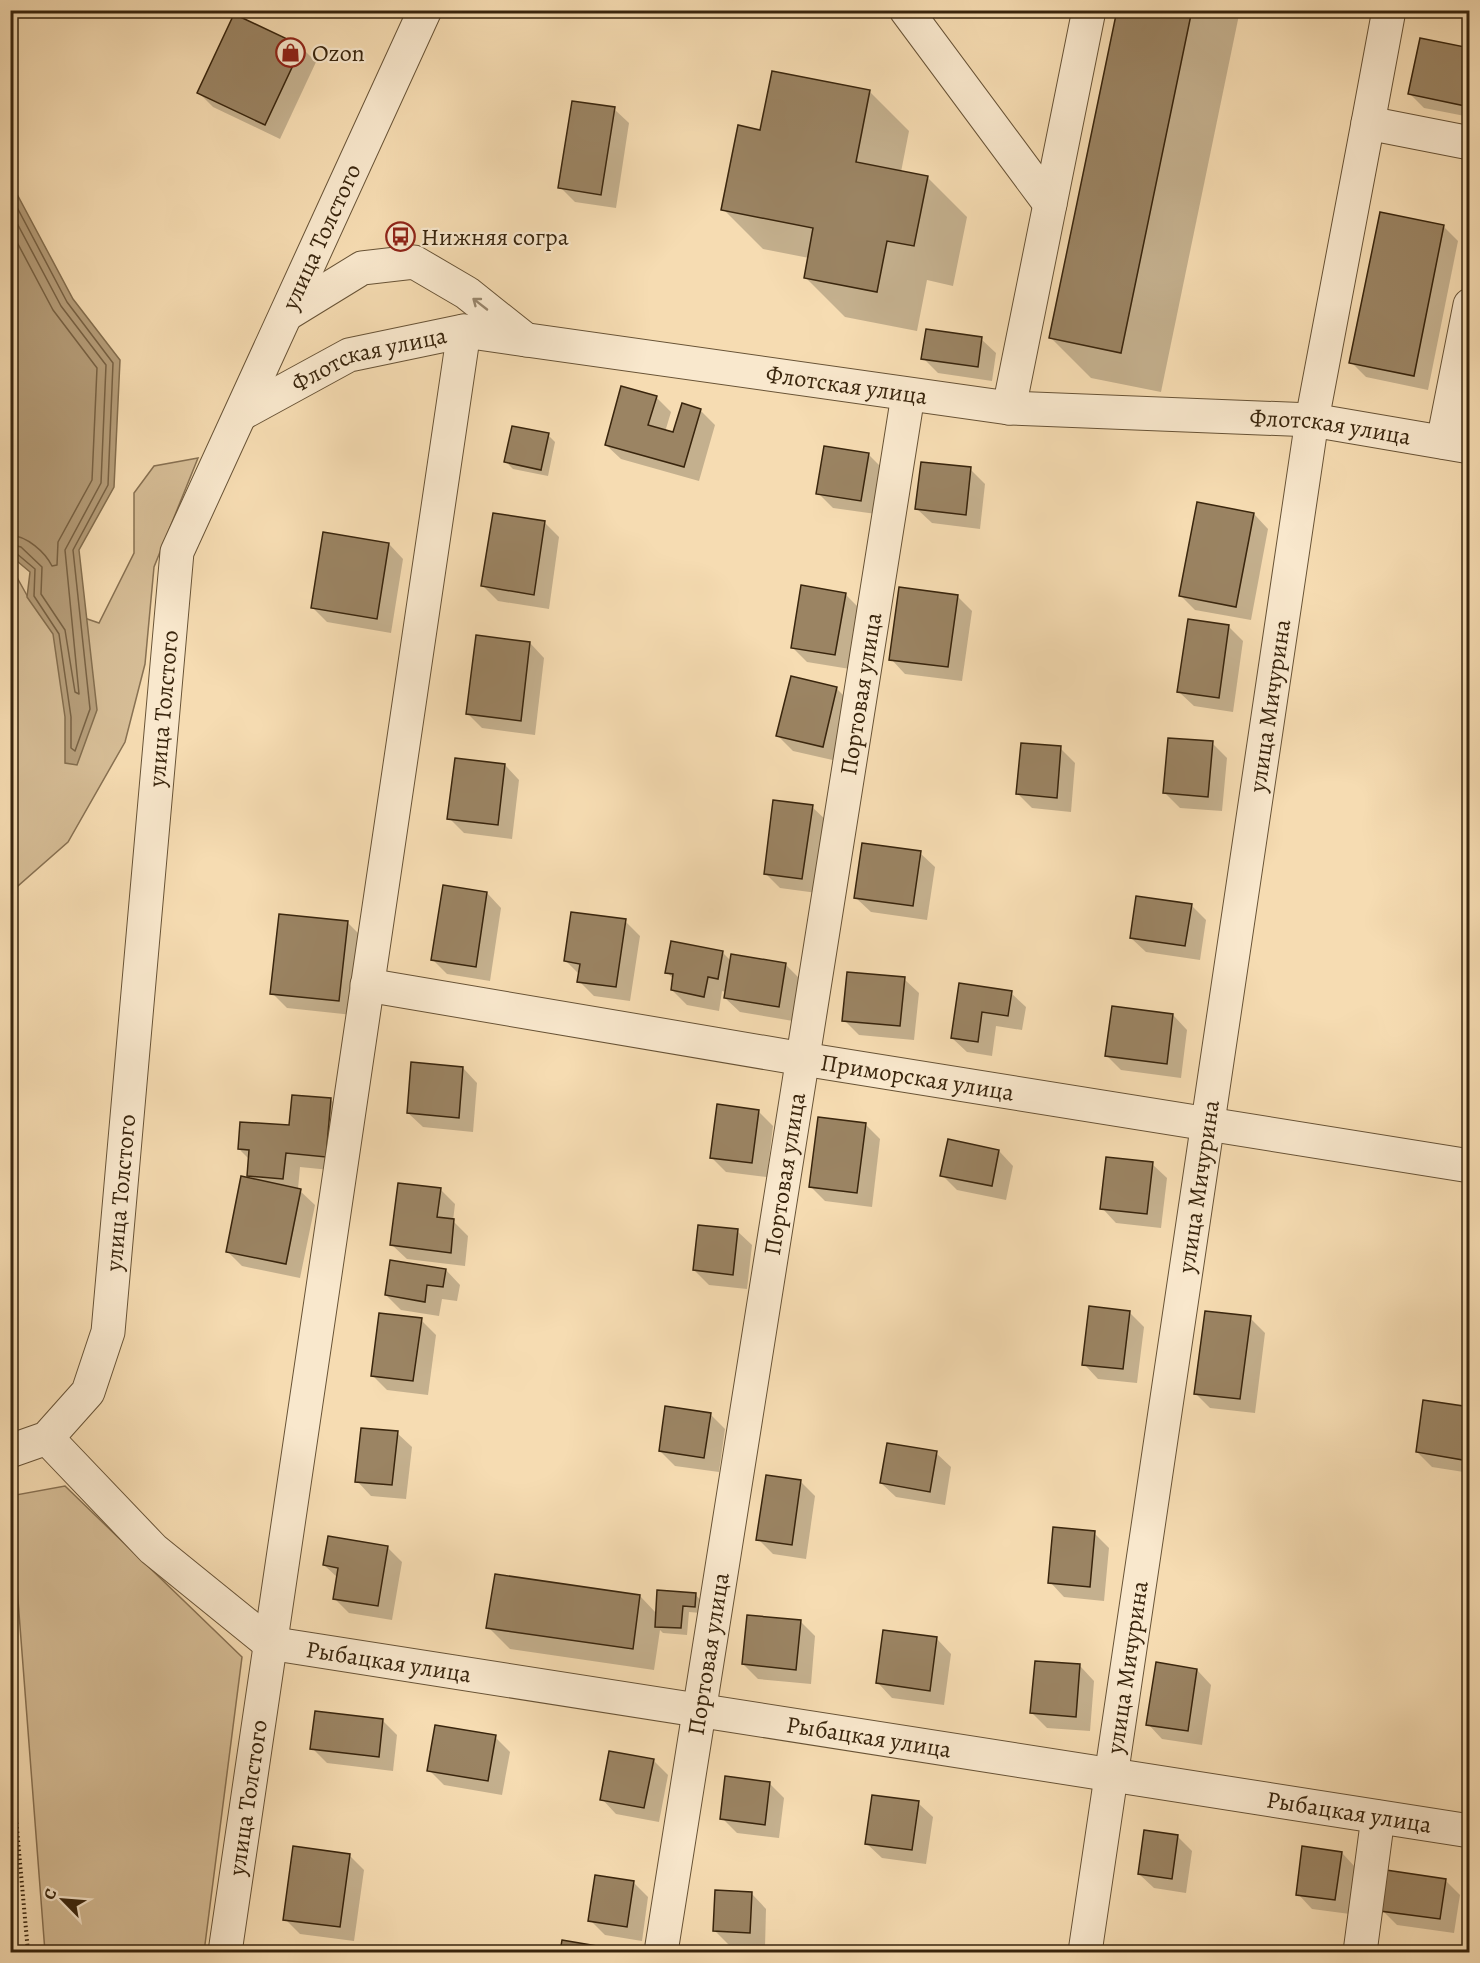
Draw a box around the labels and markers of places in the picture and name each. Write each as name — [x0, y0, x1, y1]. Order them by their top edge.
shop icon: Ozon — [275, 37, 307, 69]
place label: Ozon — [312, 37, 365, 69]
bus stop icon: Нижняя согра — [384, 221, 416, 253]
place label: Нижняя согра — [421, 221, 569, 253]

